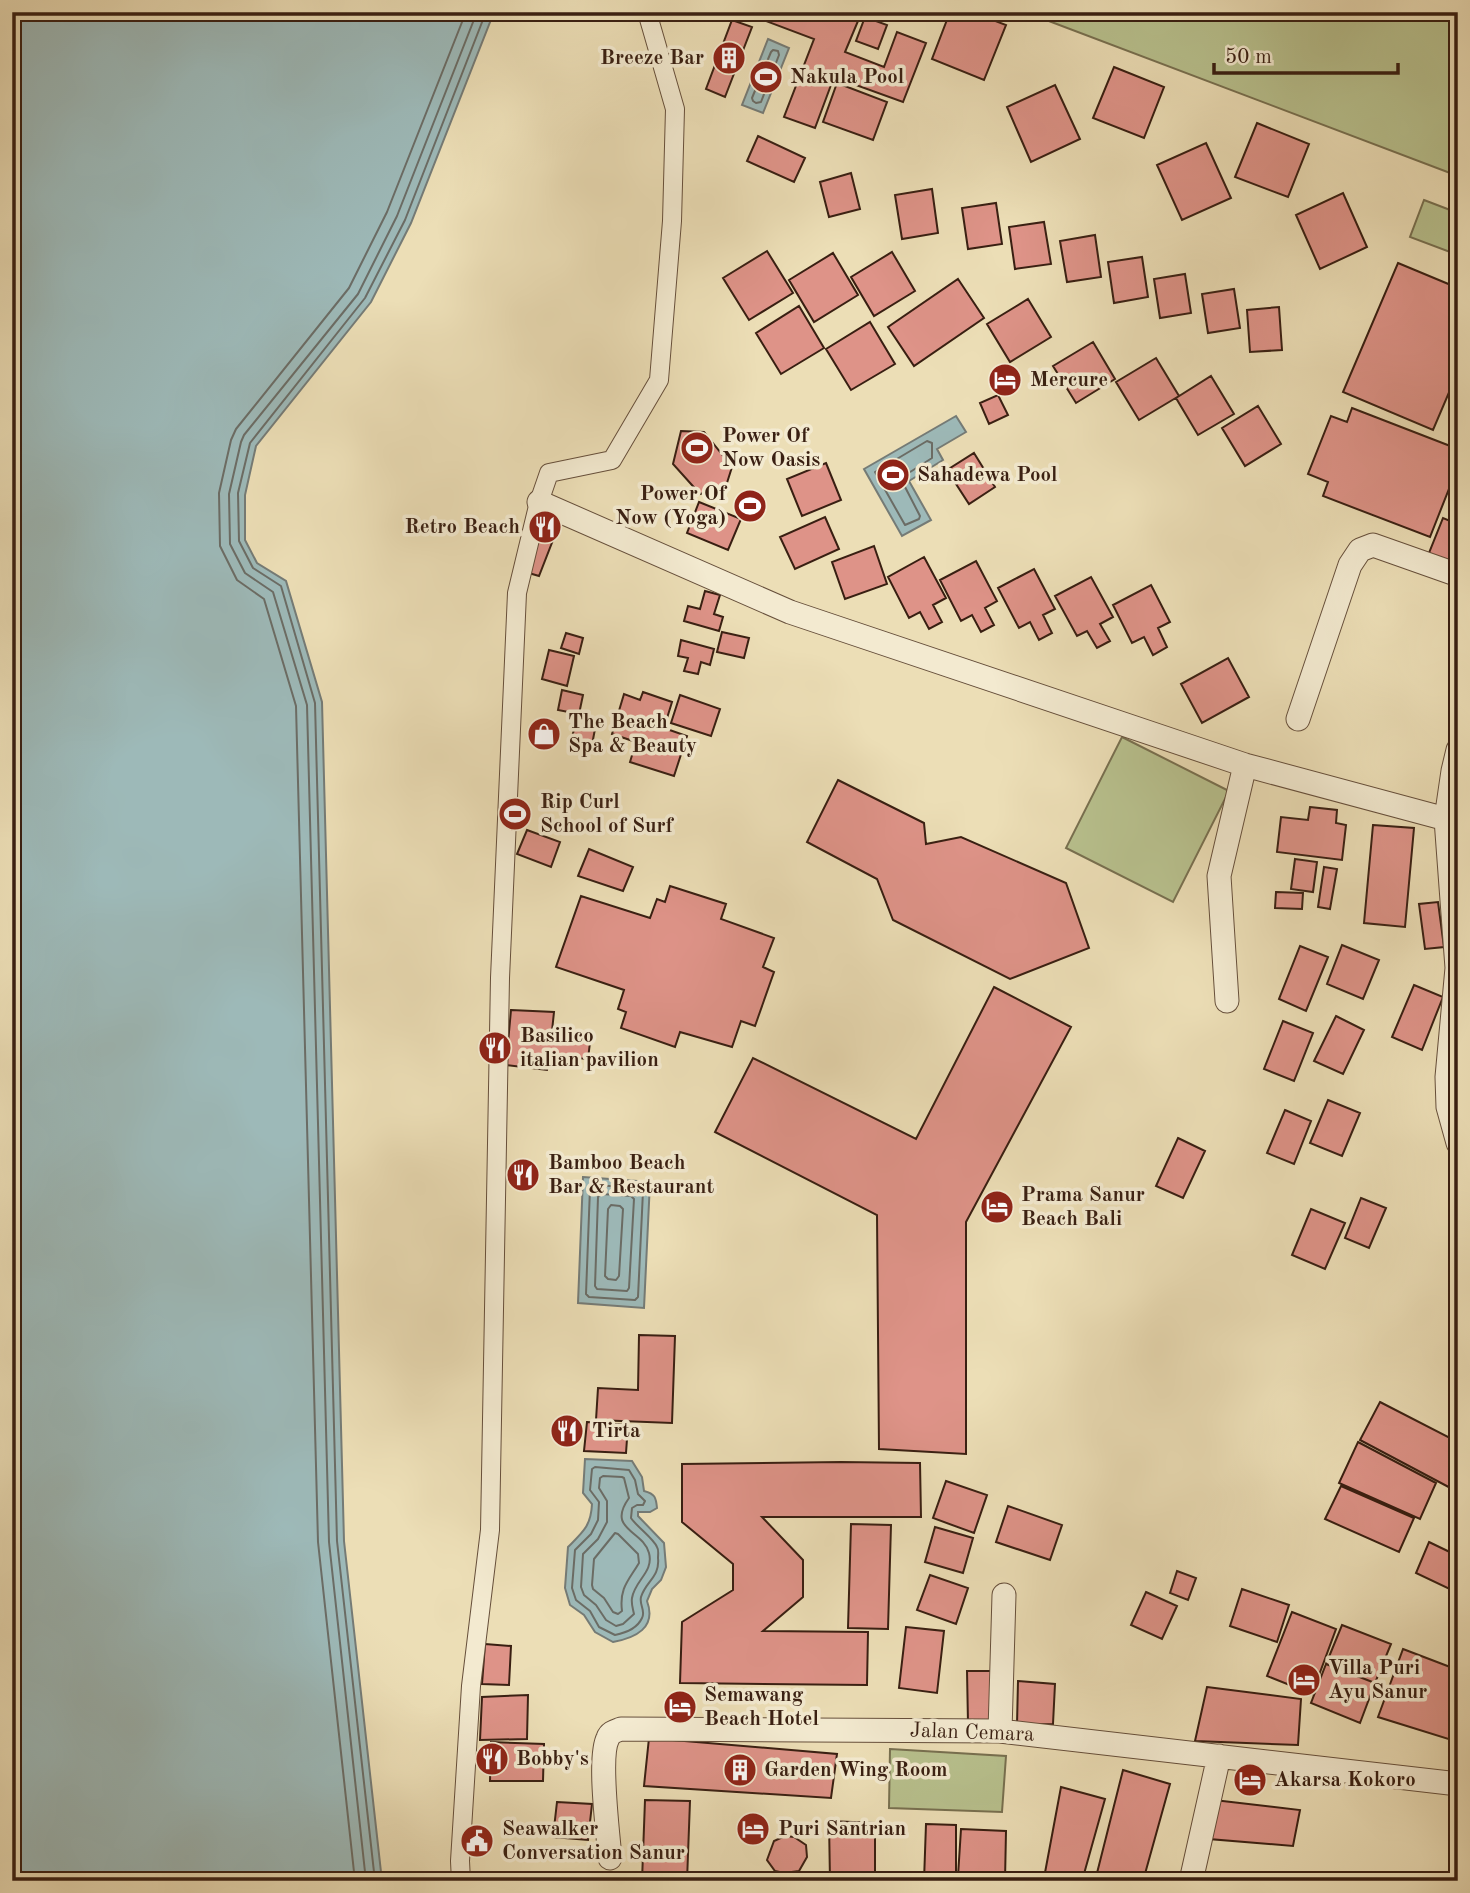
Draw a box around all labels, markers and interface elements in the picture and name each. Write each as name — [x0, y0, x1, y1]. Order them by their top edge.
scale bar — [1214, 32, 1398, 76]
building icon: Breeze Bar — [710, 39, 748, 77]
text: 50 m — [1225, 47, 1272, 68]
place label: Breeze Bar — [600, 48, 704, 69]
sports icon: Nakula Pool — [747, 58, 785, 96]
place label: Nakula Pool — [790, 67, 904, 88]
hotel icon: Mercure — [986, 361, 1024, 399]
place label: Mercure — [1030, 370, 1108, 391]
place label: Power Of Now Oasis — [722, 426, 820, 471]
sports icon: Power Of Now Oasis — [678, 429, 716, 467]
sports icon: Sahadewa Pool — [874, 456, 912, 494]
place label: Sahadewa Pool — [917, 465, 1058, 486]
place label: Power Of Now (Yoga) — [615, 484, 728, 529]
sports icon: Power Of Now (Yoga) — [731, 487, 769, 525]
restaurant icon: Retro Beach — [526, 508, 564, 546]
place label: Retro Beach — [404, 517, 520, 538]
place label: The Beach Spa & Beauty — [568, 712, 697, 757]
shop icon: The Beach Spa & Beauty — [525, 715, 563, 753]
place label: Rip Curl School of Surf — [540, 792, 675, 837]
sports icon: Rip Curl School of Surf — [496, 795, 534, 833]
place label: Basilico italian pavilion — [520, 1026, 659, 1071]
restaurant icon: Basilico italian pavilion — [476, 1029, 514, 1067]
place label: Bamboo Beach Bar & Restaurant — [548, 1153, 715, 1198]
restaurant icon: Bamboo Beach Bar & Restaurant — [504, 1156, 542, 1194]
place label: Prama Sanur Beach Bali — [1021, 1185, 1145, 1230]
hotel icon: Prama Sanur Beach Bali — [978, 1188, 1016, 1226]
restaurant icon: Tirta — [548, 1412, 586, 1450]
place label: Tirta — [592, 1421, 641, 1442]
place label: Villa Puri Ayu Sanur — [1328, 1658, 1427, 1703]
hotel icon: Villa Puri Ayu Sanur — [1285, 1661, 1323, 1699]
place label: Semawang Beach Hotel — [704, 1685, 819, 1730]
hotel icon: Semawang Beach Hotel — [661, 1688, 699, 1726]
street label: Jalan Cemara — [909, 1720, 1035, 1746]
restaurant icon: Bobby's — [473, 1740, 511, 1778]
place label: Bobby's — [516, 1749, 589, 1770]
building icon: Garden Wing Room — [721, 1751, 759, 1789]
place label: Garden Wing Room — [764, 1760, 948, 1781]
hotel icon: Akarsa Kokoro — [1231, 1761, 1269, 1799]
place label: Akarsa Kokoro — [1274, 1770, 1416, 1791]
hotel icon: Puri Santrian — [734, 1810, 772, 1848]
place label: Seawalker Conversation Sanur — [502, 1819, 685, 1864]
place label: Puri Santrian — [778, 1819, 906, 1840]
public building icon: Seawalker Conversation Sanur — [458, 1822, 496, 1860]

